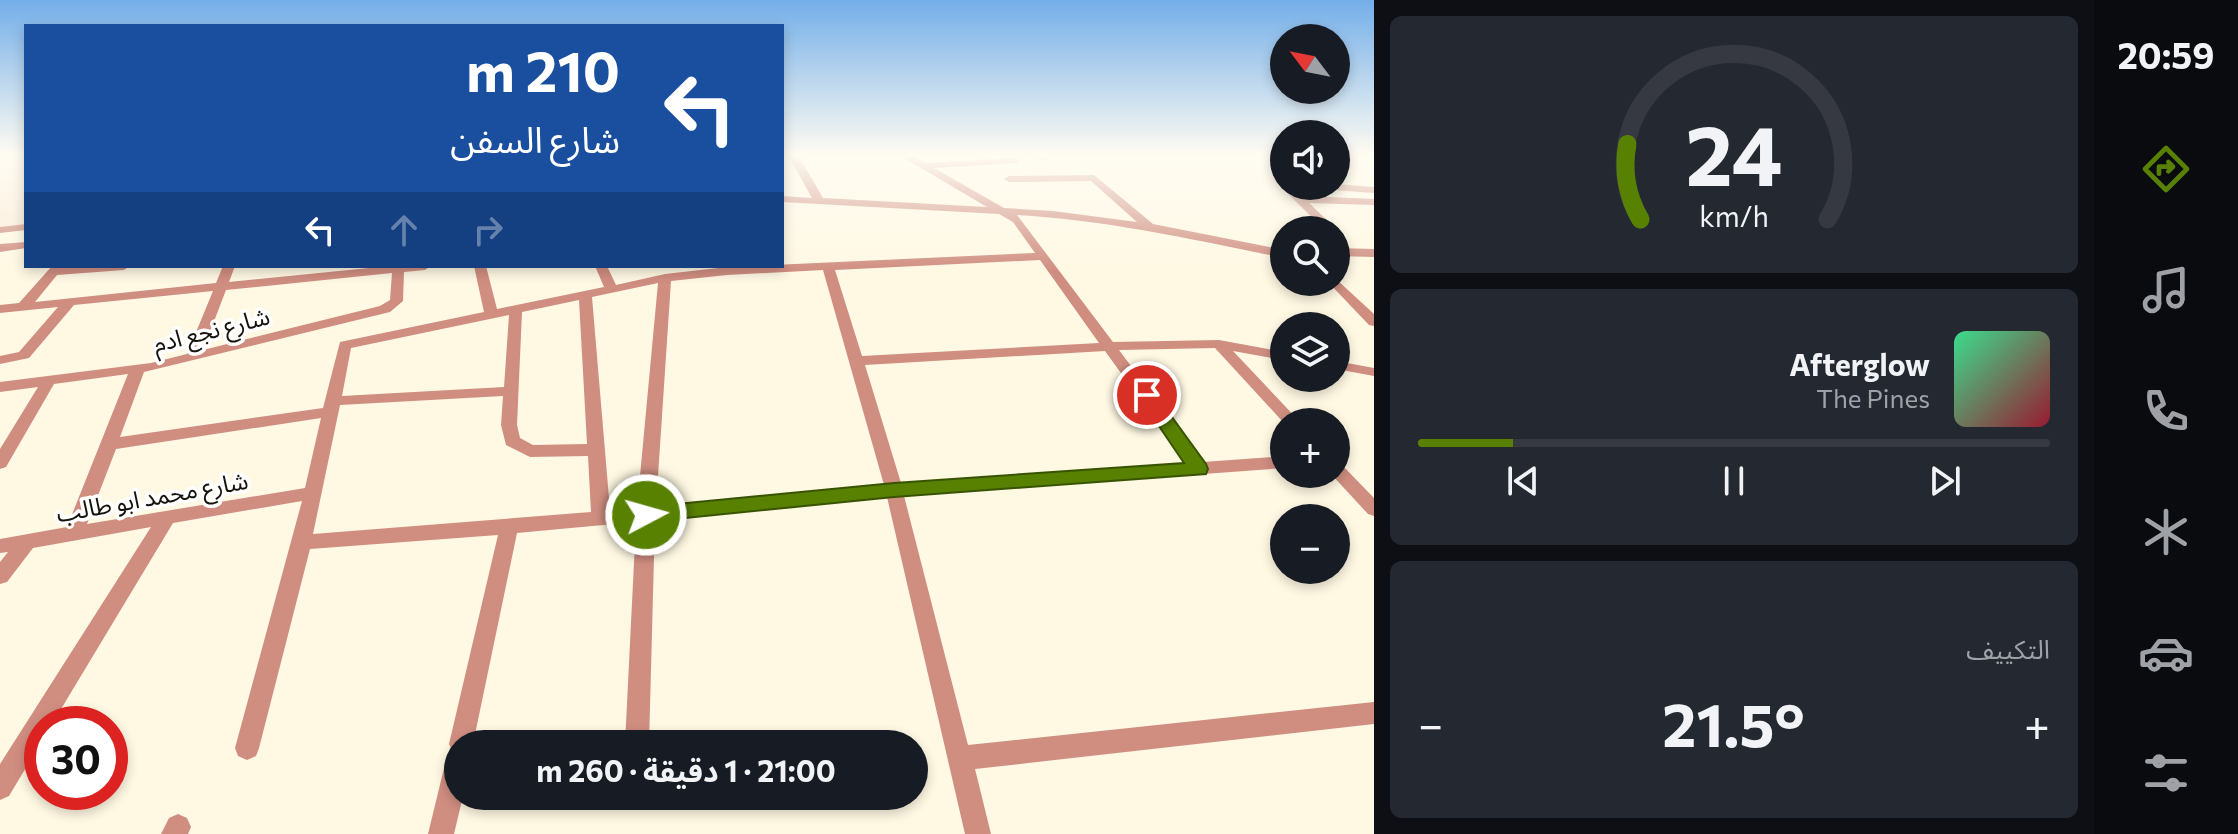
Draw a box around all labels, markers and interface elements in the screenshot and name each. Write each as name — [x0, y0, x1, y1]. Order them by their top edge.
north arrow — [1270, 24, 1350, 104]
map controls — [1270, 24, 1350, 584]
text: 20:59 — [2118, 32, 2214, 76]
text: 210 m — [466, 35, 620, 104]
icon: left — [648, 56, 752, 160]
text: 24 — [1685, 101, 1783, 203]
text: شارع السفن — [450, 116, 620, 160]
button: sound — [1270, 120, 1350, 200]
icon: directions — [2138, 141, 2194, 197]
text: km/h — [1699, 199, 1769, 234]
icon: left — [298, 208, 342, 252]
icon: ahead — [382, 208, 426, 252]
icon: right — [466, 208, 510, 252]
button: search — [1270, 216, 1350, 296]
icon: music — [2138, 262, 2194, 318]
street label: شارع نجع ادم — [150, 301, 274, 362]
button: layers — [1270, 312, 1350, 392]
text: Afterglow — [1789, 345, 1930, 382]
pin — [1113, 361, 1181, 429]
icon: arrive — [1125, 373, 1169, 417]
text: The Pines — [1816, 382, 1930, 413]
icon: phone — [2138, 383, 2194, 439]
button: + — [1270, 408, 1350, 488]
icon: previous — [1501, 459, 1545, 503]
icon: pause — [1712, 459, 1756, 503]
icon: next — [1923, 459, 1967, 503]
street label: شارع محمد ابو طالب — [54, 465, 251, 531]
position arrow — [604, 473, 688, 557]
button: − — [1270, 504, 1350, 584]
icon: climate — [2138, 504, 2194, 560]
icon: car — [2138, 625, 2194, 681]
text: التكييف — [1966, 633, 2050, 664]
text: 21.5° — [1662, 686, 1805, 759]
text: − — [1418, 696, 1443, 750]
text: + — [2024, 696, 2050, 750]
speed limit sign: 30 — [24, 706, 128, 810]
icon: filters — [2138, 745, 2194, 801]
text: 21:00 · 1 دقيقة · 260 m — [536, 751, 836, 788]

